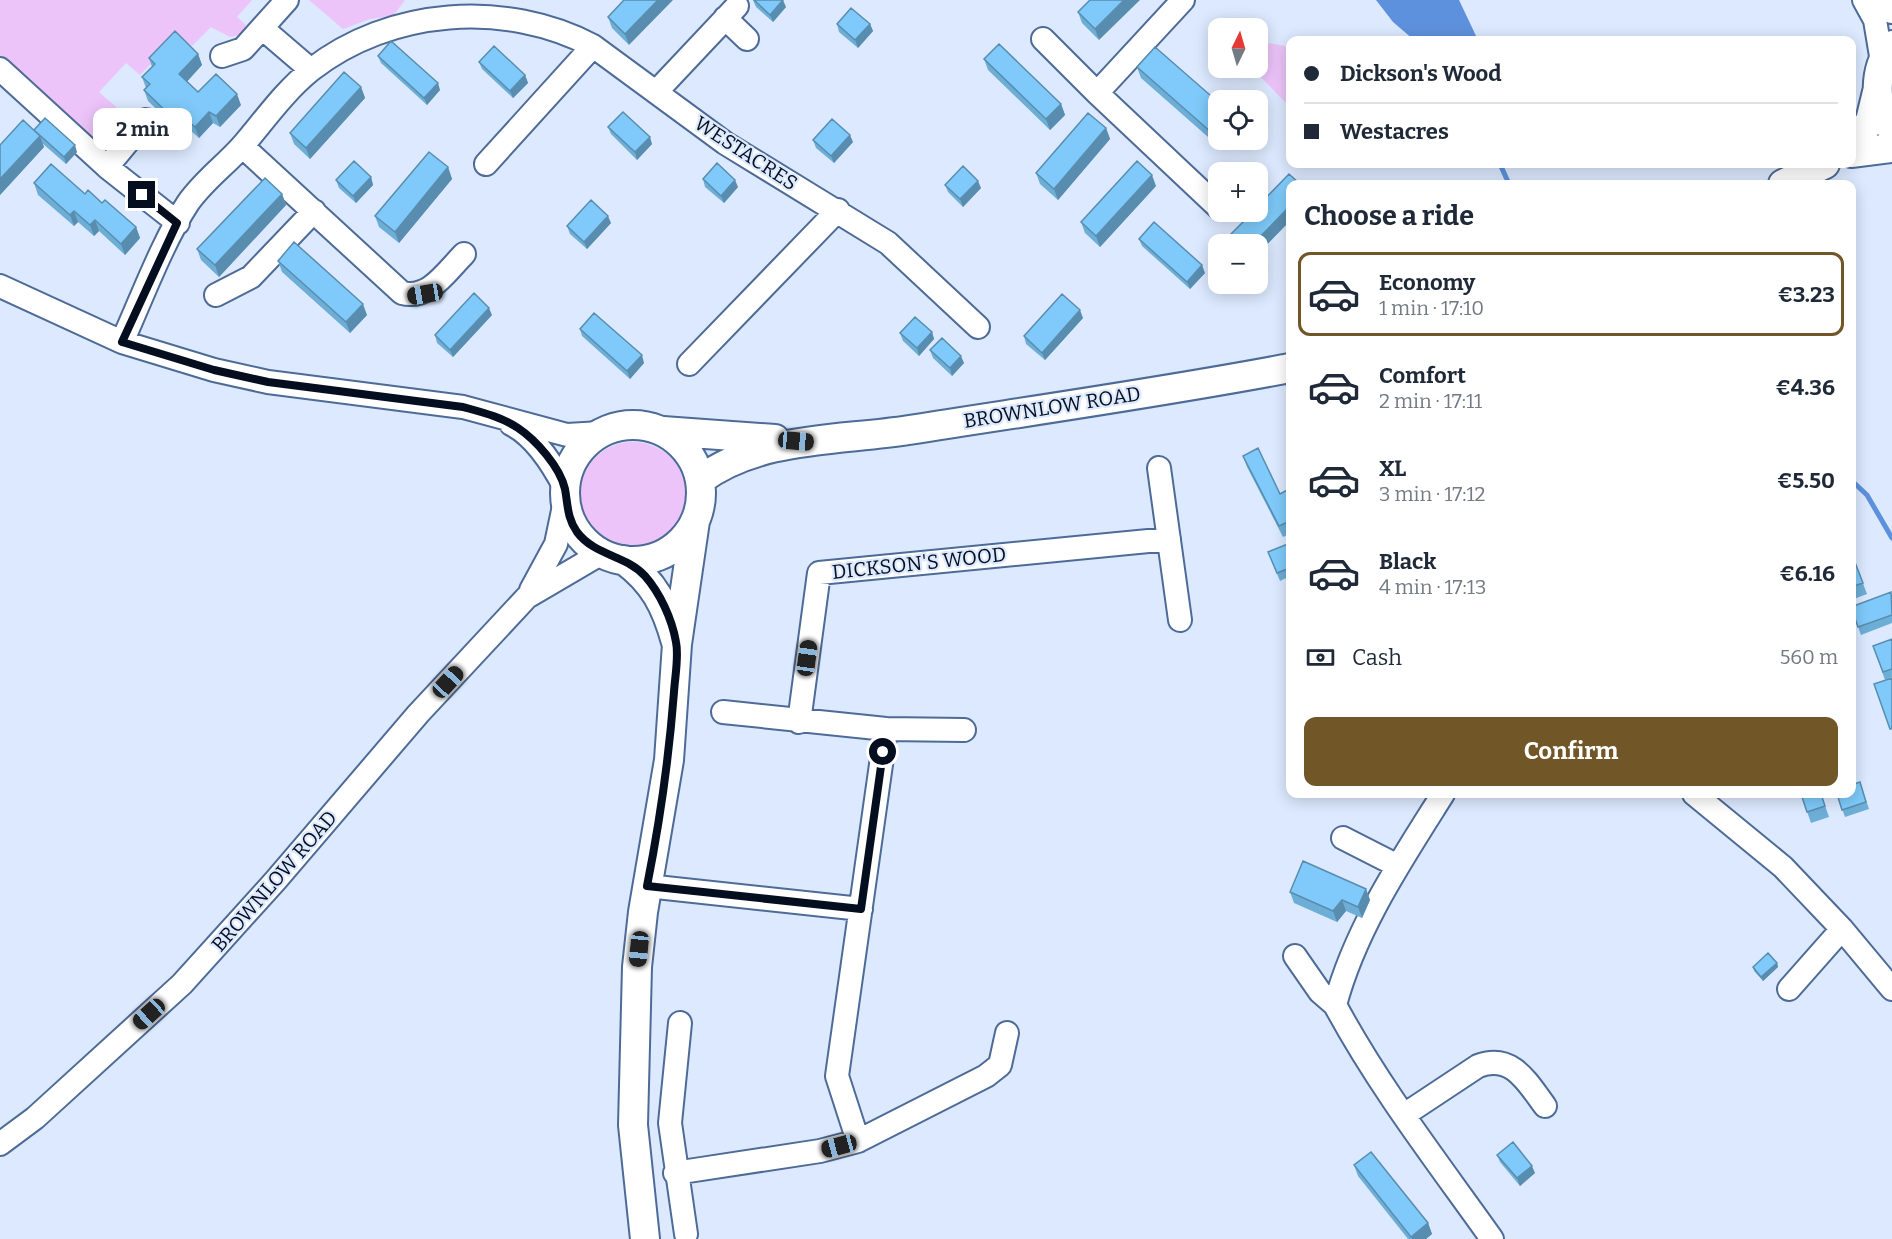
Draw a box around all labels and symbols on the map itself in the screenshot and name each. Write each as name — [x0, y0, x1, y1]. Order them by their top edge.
north arrow — [1208, 18, 1268, 78]
callout: 2 min — [92, 108, 192, 150]
street label: WESTACRES — [690, 111, 802, 195]
route end — [128, 181, 155, 208]
car — [406, 282, 444, 306]
street label: BROWNLOW ROAD — [962, 381, 1142, 433]
car — [777, 430, 815, 452]
street label: DICKSON'S WOOD — [831, 542, 1007, 584]
car — [796, 639, 818, 677]
car — [429, 663, 467, 701]
route start — [869, 738, 896, 765]
street label: BROWNLOW ROAD — [206, 806, 342, 956]
car — [628, 930, 650, 968]
car — [130, 995, 168, 1033]
car — [819, 1133, 859, 1159]

